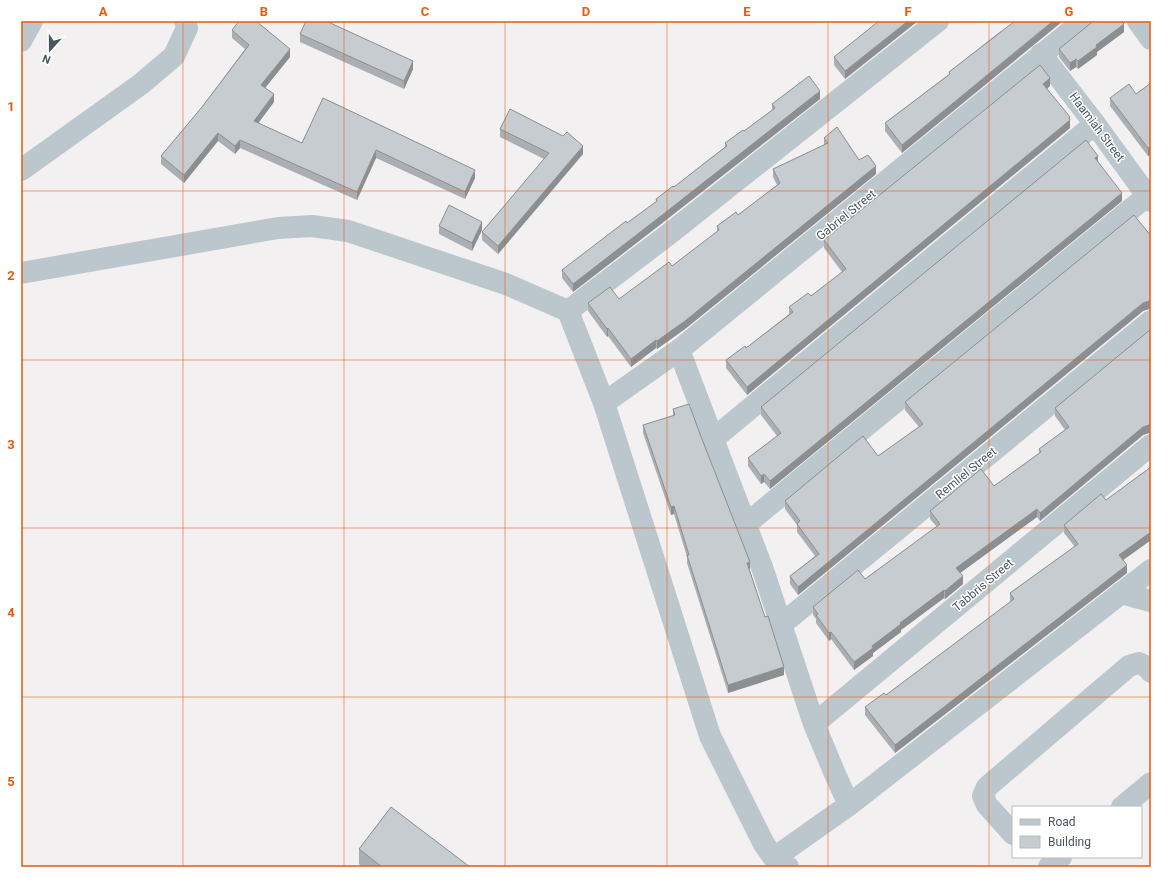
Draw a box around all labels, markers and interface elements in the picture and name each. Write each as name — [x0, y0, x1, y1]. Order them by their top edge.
text: A — [99, 4, 108, 19]
text: B — [260, 4, 268, 19]
text: C — [421, 4, 430, 19]
text: D — [582, 4, 590, 19]
text: E — [743, 4, 751, 19]
text: F — [904, 4, 912, 19]
text: G — [1065, 4, 1074, 19]
north arrow — [30, 30, 70, 70]
text: N — [40, 51, 53, 66]
street label: Haamiah Street — [1066, 90, 1128, 164]
text: 1 — [7, 99, 15, 114]
street label: Gabriel Street — [813, 187, 879, 243]
text: 2 — [7, 268, 15, 283]
text: 3 — [7, 437, 15, 452]
street label: Remliel Street — [933, 444, 999, 502]
street label: Tabbris Street — [950, 556, 1016, 614]
text: 4 — [7, 605, 15, 620]
text: 5 — [7, 774, 15, 789]
legend — [1012, 806, 1142, 858]
text: Road — [1048, 815, 1076, 829]
text: Building — [1048, 835, 1091, 849]

